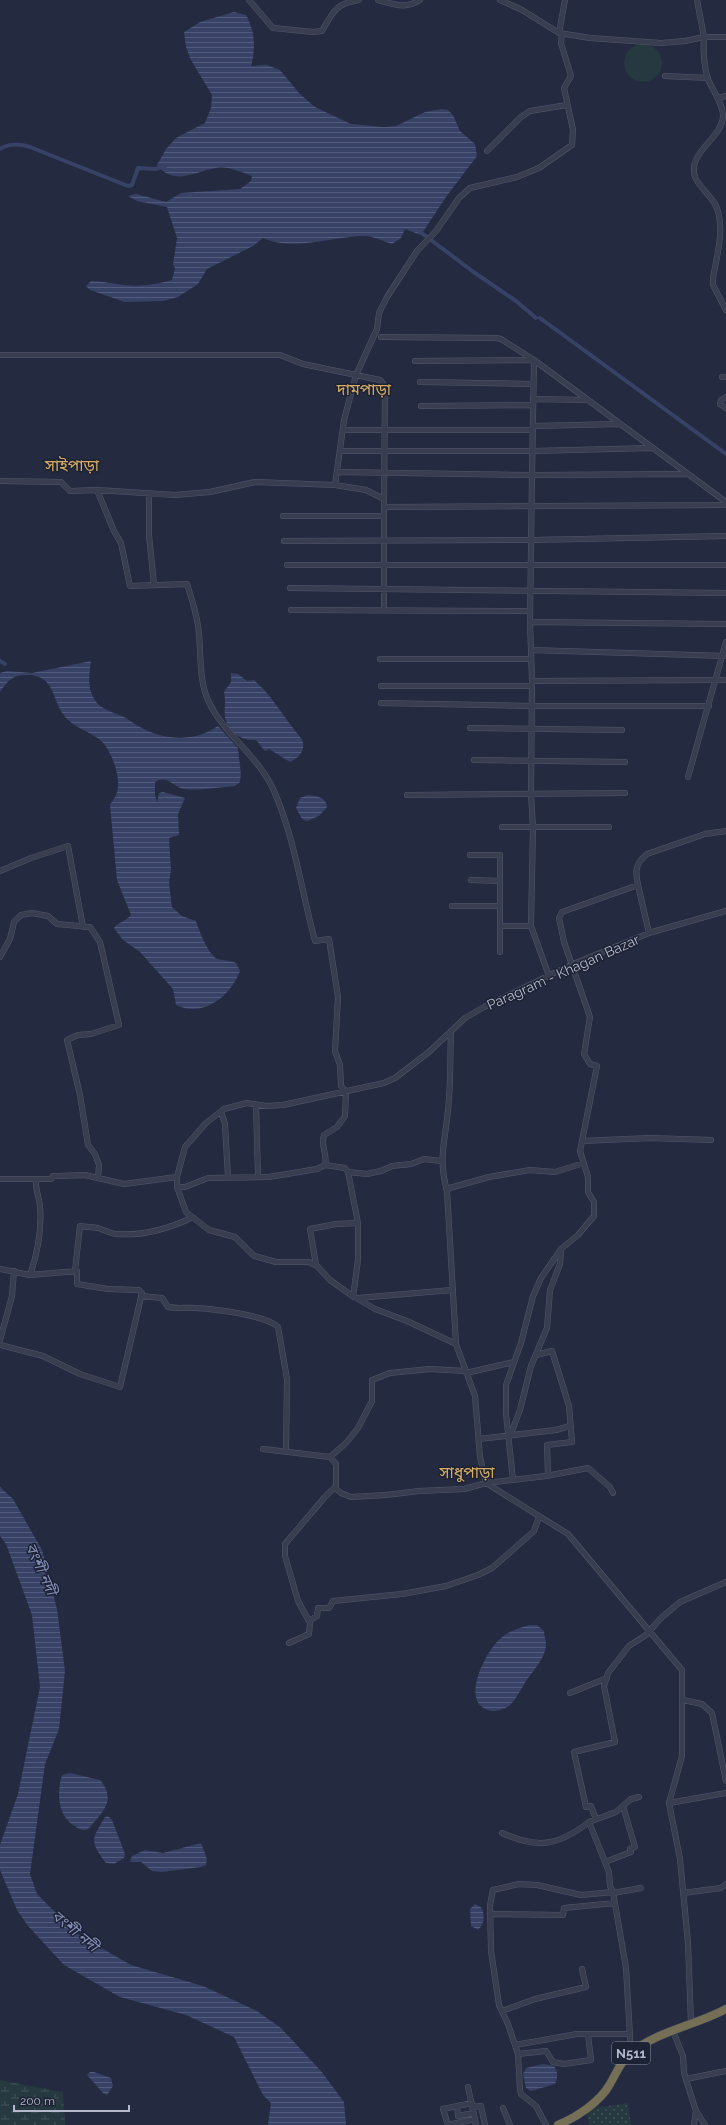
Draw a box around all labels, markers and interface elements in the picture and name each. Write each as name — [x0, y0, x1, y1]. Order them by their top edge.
district label: দামপাড়া — [336, 380, 392, 399]
district label: সাইপাড়া — [44, 456, 100, 475]
street label: Paragram - Khagan Bazar — [484, 931, 642, 1013]
district label: সাধুপাড়া — [438, 1463, 495, 1482]
water label: বংশী নদী — [22, 1540, 62, 1600]
water label: বংশী নদী — [48, 1907, 104, 1957]
road number: N511 — [612, 2042, 650, 2064]
scale bar — [14, 2087, 129, 2113]
text: 200 m — [20, 2094, 55, 2108]

